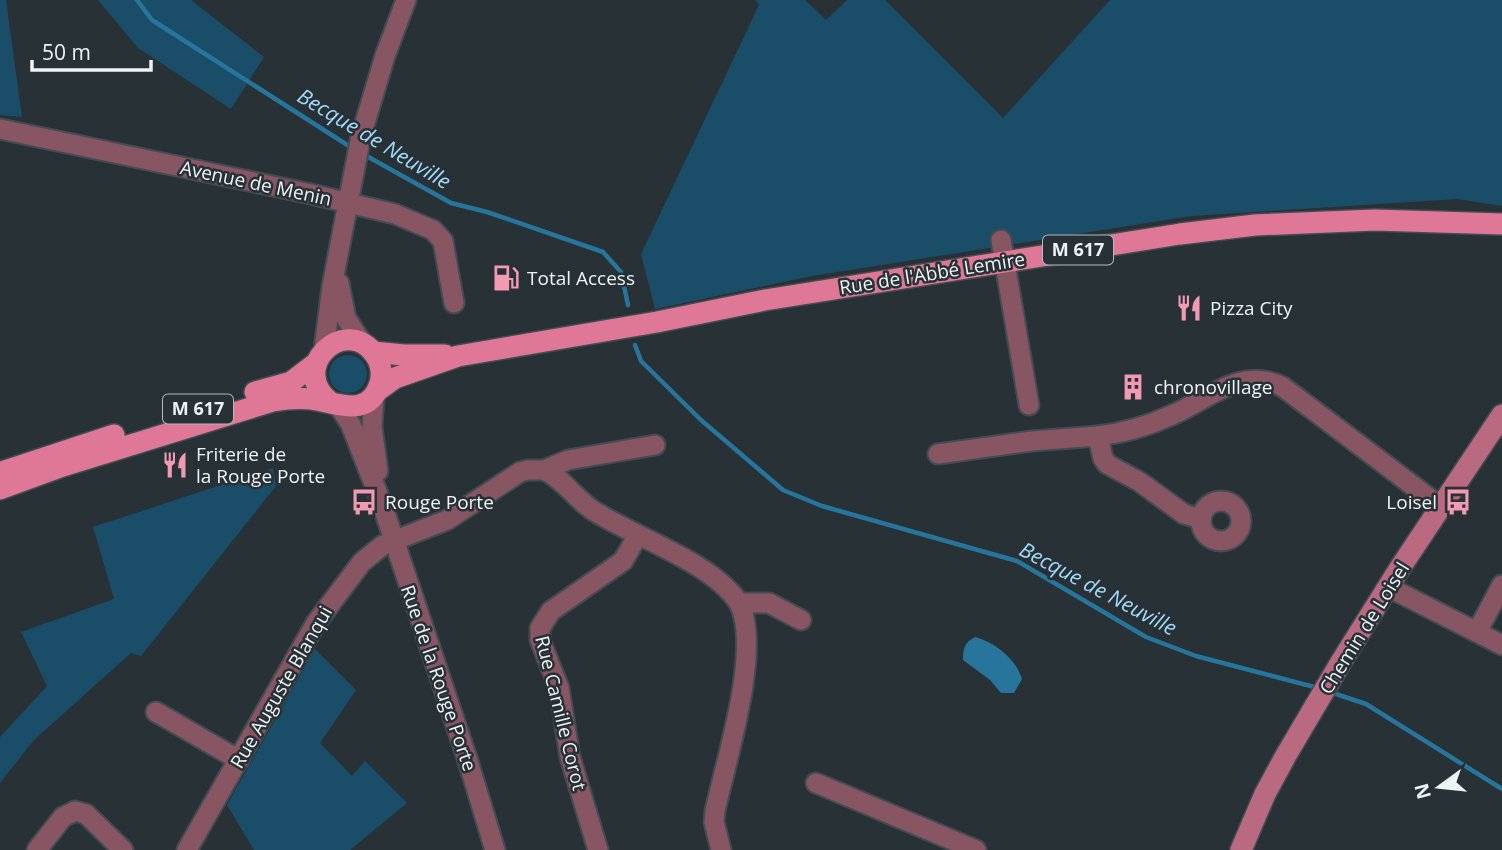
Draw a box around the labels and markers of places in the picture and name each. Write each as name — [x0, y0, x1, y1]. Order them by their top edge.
fuel station icon: Total Access — [491, 263, 521, 293]
place label: Total Access — [527, 265, 635, 291]
restaurant icon: Pizza City — [1174, 293, 1204, 323]
place label: Pizza City — [1210, 295, 1293, 321]
building icon: chronovillage — [1118, 372, 1148, 402]
place label: chronovillage — [1154, 374, 1272, 400]
place label: Friterie de la Rouge Porte — [196, 441, 325, 489]
restaurant icon: Friterie de la Rouge Porte — [160, 450, 190, 480]
bus stop icon: Rouge Porte — [349, 487, 379, 517]
bus stop icon: Loisel — [1443, 487, 1473, 517]
place label: Rouge Porte — [385, 489, 494, 515]
place label: Loisel — [1386, 489, 1437, 515]

